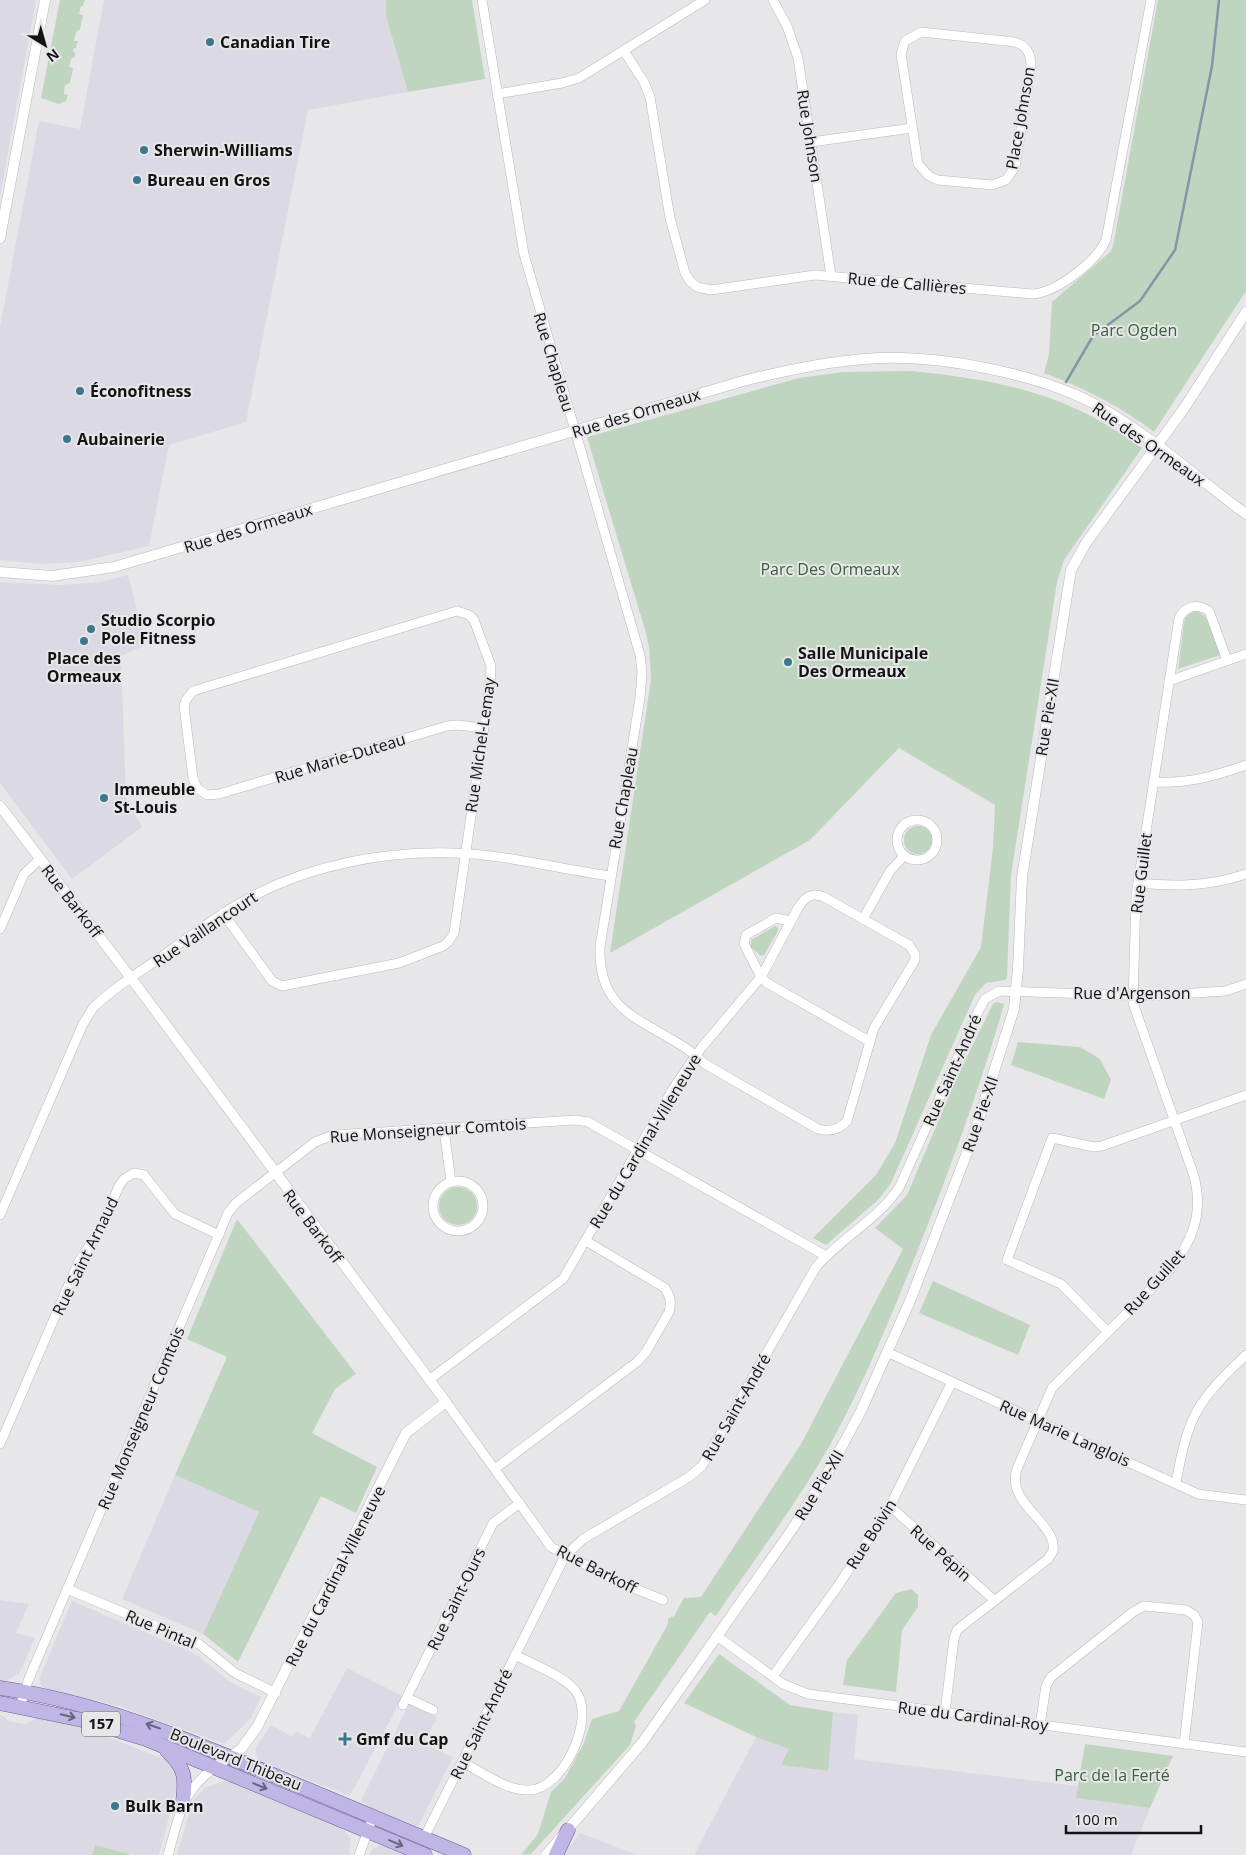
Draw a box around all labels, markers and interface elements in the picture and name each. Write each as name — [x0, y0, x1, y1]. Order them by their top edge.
north arrow — [20, 20, 70, 70]
place label: Canadian Tire — [220, 31, 330, 53]
marker: Canadian Tire — [204, 36, 216, 48]
text: N — [43, 45, 63, 67]
street label: Place Johnson — [1000, 65, 1040, 171]
street label: Rue Johnson — [792, 88, 828, 184]
place label: Sherwin-Williams — [154, 139, 293, 161]
marker: Sherwin-Williams — [138, 144, 150, 156]
place label: Bureau en Gros — [147, 169, 270, 191]
marker: Bureau en Gros — [131, 174, 143, 186]
street label: Rue de Callières — [847, 267, 967, 299]
street label: Rue Chapleau — [528, 309, 580, 415]
park label: Parc Ogden — [1091, 319, 1177, 341]
place label: Éconofitness — [90, 380, 191, 402]
street label: Rue des Ormeaux — [569, 383, 704, 443]
marker: Éconofitness — [74, 385, 86, 397]
street label: Rue des Ormeaux — [1088, 397, 1210, 492]
place label: Aubainerie — [77, 428, 165, 450]
marker: Aubainerie — [61, 433, 73, 445]
street label: Rue des Ormeaux — [181, 498, 316, 558]
park label: Parc Des Ormeaux — [760, 558, 900, 580]
place label: Studio Scorpio Pole Fitness — [101, 609, 216, 649]
marker: Studio Scorpio Pole Fitness — [85, 623, 97, 635]
marker: Place des Ormeaux — [78, 635, 90, 647]
place label: Salle Municipale Des Ormeaux — [798, 642, 928, 682]
place label: Place des Ormeaux — [47, 647, 122, 687]
marker: Salle Municipale Des Ormeaux — [782, 656, 794, 668]
street label: Rue Michel-Lemay — [460, 675, 500, 814]
street label: Rue Pie-XII — [1030, 676, 1064, 758]
street label: Rue Marie-Duteau — [272, 728, 408, 788]
street label: Rue Chapleau — [603, 745, 643, 851]
place label: Immeuble St-Louis — [114, 778, 195, 818]
marker: Immeuble St-Louis — [98, 792, 110, 804]
street label: Rue Guillet — [1125, 831, 1157, 915]
street label: Rue Barkoff — [36, 860, 108, 943]
street label: Rue Vaillancourt — [149, 886, 262, 972]
street label: Rue d'Argenson — [1073, 982, 1191, 1004]
street label: Rue Saint-André — [917, 1010, 987, 1129]
street label: Rue du Cardinal-Villeneuve — [584, 1050, 706, 1232]
street label: Rue Pie-XII — [957, 1073, 1003, 1155]
street label: Rue Monseigneur Comtois — [329, 1112, 527, 1148]
street label: Rue Barkoff — [278, 1184, 349, 1269]
street label: Rue Saint Arnaud — [47, 1193, 123, 1319]
street label: Rue Guillet — [1119, 1244, 1189, 1319]
street label: Rue Monseigneur Comtois — [92, 1323, 190, 1513]
street label: Rue Saint-André — [696, 1349, 776, 1465]
street label: Rue Marie Langlois — [996, 1394, 1134, 1472]
street label: Rue Pie-XII — [789, 1446, 849, 1524]
street label: Rue du Cardinal-Villeneuve — [280, 1482, 390, 1670]
street label: Rue Boivin — [841, 1495, 901, 1573]
street label: Rue Pépin — [906, 1520, 976, 1586]
street label: Rue Barkoff — [553, 1539, 642, 1599]
street label: Rue Saint-Ours — [422, 1544, 490, 1654]
street label: Rue Pintal — [122, 1604, 200, 1654]
street label: Rue Saint-André — [445, 1665, 517, 1783]
street label: Rue du Cardinal-Roy — [897, 1696, 1050, 1736]
one-way arrow — [59, 1712, 75, 1721]
road number: 157 — [82, 1712, 120, 1736]
one-way arrow — [145, 1720, 161, 1730]
street label: Boulevard Thibeau — [167, 1723, 305, 1795]
place label: Gmf du Cap — [356, 1728, 448, 1750]
marker: Gmf du Cap — [338, 1732, 352, 1746]
park label: Parc de la Ferté — [1054, 1764, 1170, 1786]
one-way arrow — [252, 1782, 267, 1792]
place label: Bulk Barn — [125, 1795, 203, 1817]
marker: Bulk Barn — [109, 1800, 121, 1812]
scale bar — [1066, 1802, 1201, 1834]
text: 100 m — [1074, 1809, 1118, 1829]
one-way arrow — [388, 1838, 403, 1848]

